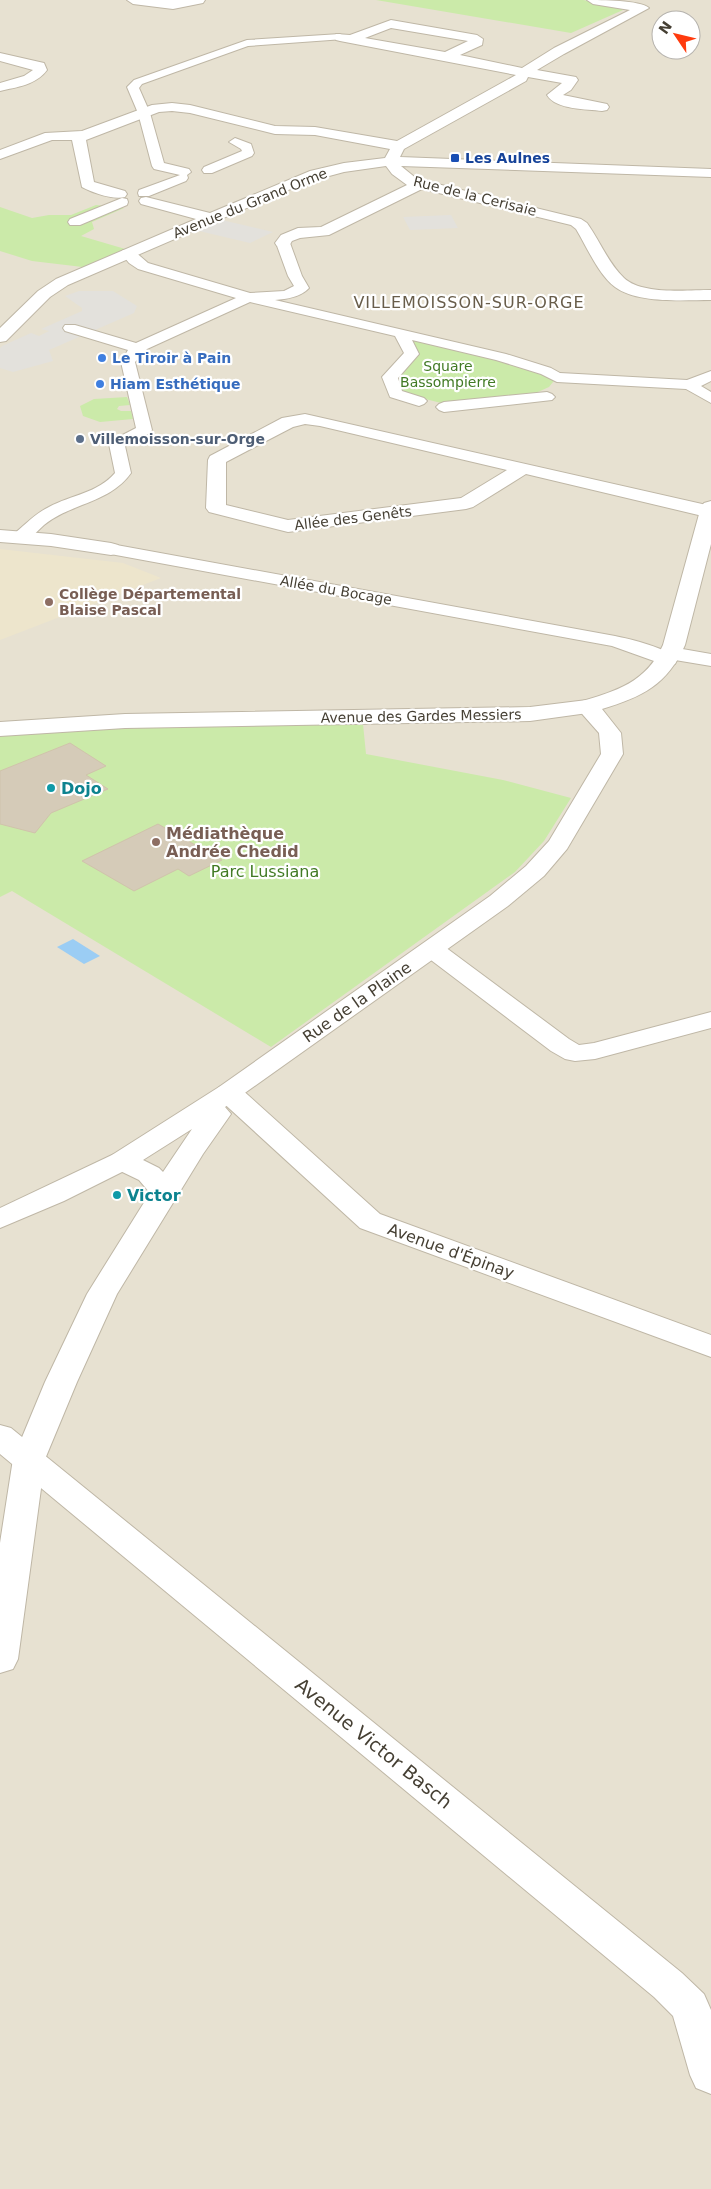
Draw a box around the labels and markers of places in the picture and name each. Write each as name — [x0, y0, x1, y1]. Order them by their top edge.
place label: Les Aulnes — [465, 150, 550, 166]
marker: Les Aulnes — [449, 152, 461, 164]
place label: Le Tiroir à Pain — [112, 350, 231, 366]
marker: Le Tiroir à Pain — [96, 352, 108, 364]
place label: Hiam Esthétique — [110, 376, 240, 392]
marker: Hiam Esthétique — [94, 378, 106, 390]
place label: Villemoisson-sur-Orge — [90, 431, 265, 447]
marker: Villemoisson-sur-Orge — [74, 433, 86, 445]
place label: Collège Départemental Blaise Pascal — [59, 586, 241, 618]
marker: Collège Départemental Blaise Pascal — [43, 596, 55, 608]
place label: Dojo — [61, 779, 102, 798]
marker: Dojo — [45, 782, 57, 794]
place label: Médiathèque Andrée Chedid — [166, 824, 299, 861]
marker: Médiathèque Andrée Chedid — [150, 836, 162, 848]
place label: Victor — [127, 1186, 181, 1205]
marker: Victor — [111, 1189, 123, 1201]

